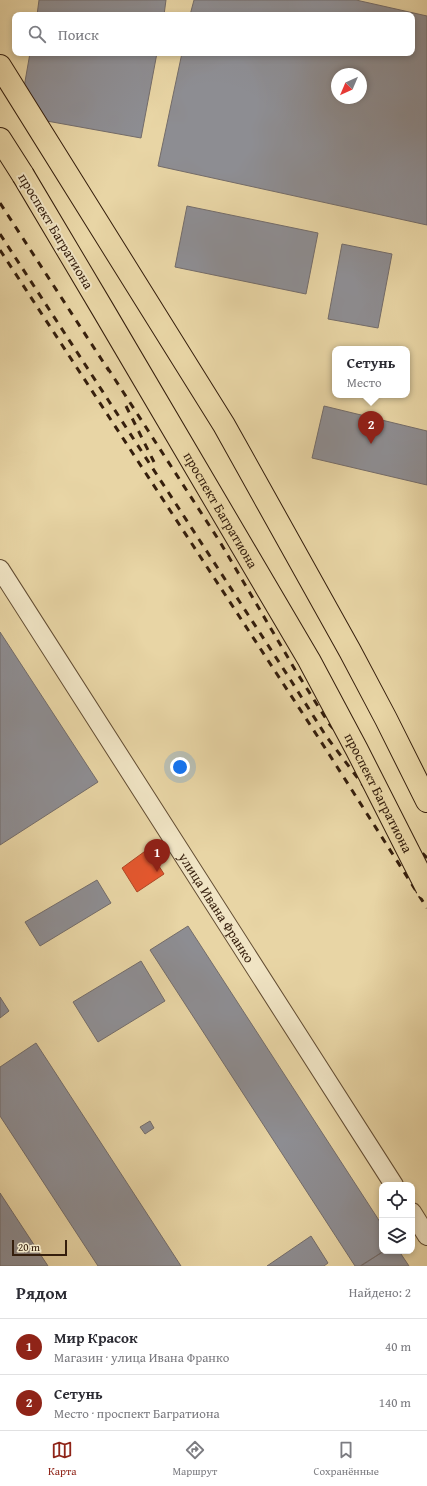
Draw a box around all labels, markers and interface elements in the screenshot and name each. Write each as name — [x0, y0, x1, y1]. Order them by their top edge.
search box — [12, 12, 415, 56]
icon: search — [26, 23, 48, 45]
text: Поиск — [58, 24, 99, 45]
north arrow — [331, 68, 367, 104]
street label: проспект Багратиона — [13, 169, 99, 293]
popup — [332, 346, 410, 398]
text: Сетунь — [347, 352, 395, 373]
text: Место — [347, 373, 382, 392]
pin: 2 — [358, 411, 384, 444]
street label: проспект Багратиона — [179, 448, 263, 572]
street label: проспект Багратиона — [340, 729, 418, 857]
your location — [170, 757, 190, 777]
pin: 1 — [144, 839, 170, 872]
street label: улица Ивана Франко — [173, 848, 259, 967]
map controls — [379, 1182, 415, 1254]
button: locate — [379, 1182, 415, 1218]
button: layers — [379, 1218, 415, 1254]
scale bar — [12, 1238, 67, 1257]
text: 20 m — [18, 1239, 40, 1255]
text: Рядом — [16, 1280, 67, 1305]
text: Найдено: 2 — [349, 1283, 411, 1302]
text: Мир Красок — [54, 1327, 138, 1348]
text: 1 — [26, 1337, 32, 1356]
text: 40 m — [385, 1337, 411, 1356]
text: Магазин · улица Ивана Франко — [54, 1348, 229, 1367]
text: Сетунь — [54, 1383, 103, 1404]
text: 2 — [26, 1393, 32, 1412]
text: 140 m — [379, 1393, 411, 1412]
text: Место · проспект Багратиона — [54, 1404, 220, 1423]
tab: Карта — [48, 1439, 76, 1479]
tab: Маршрут — [172, 1439, 217, 1479]
tab: Сохранённые — [313, 1439, 379, 1479]

